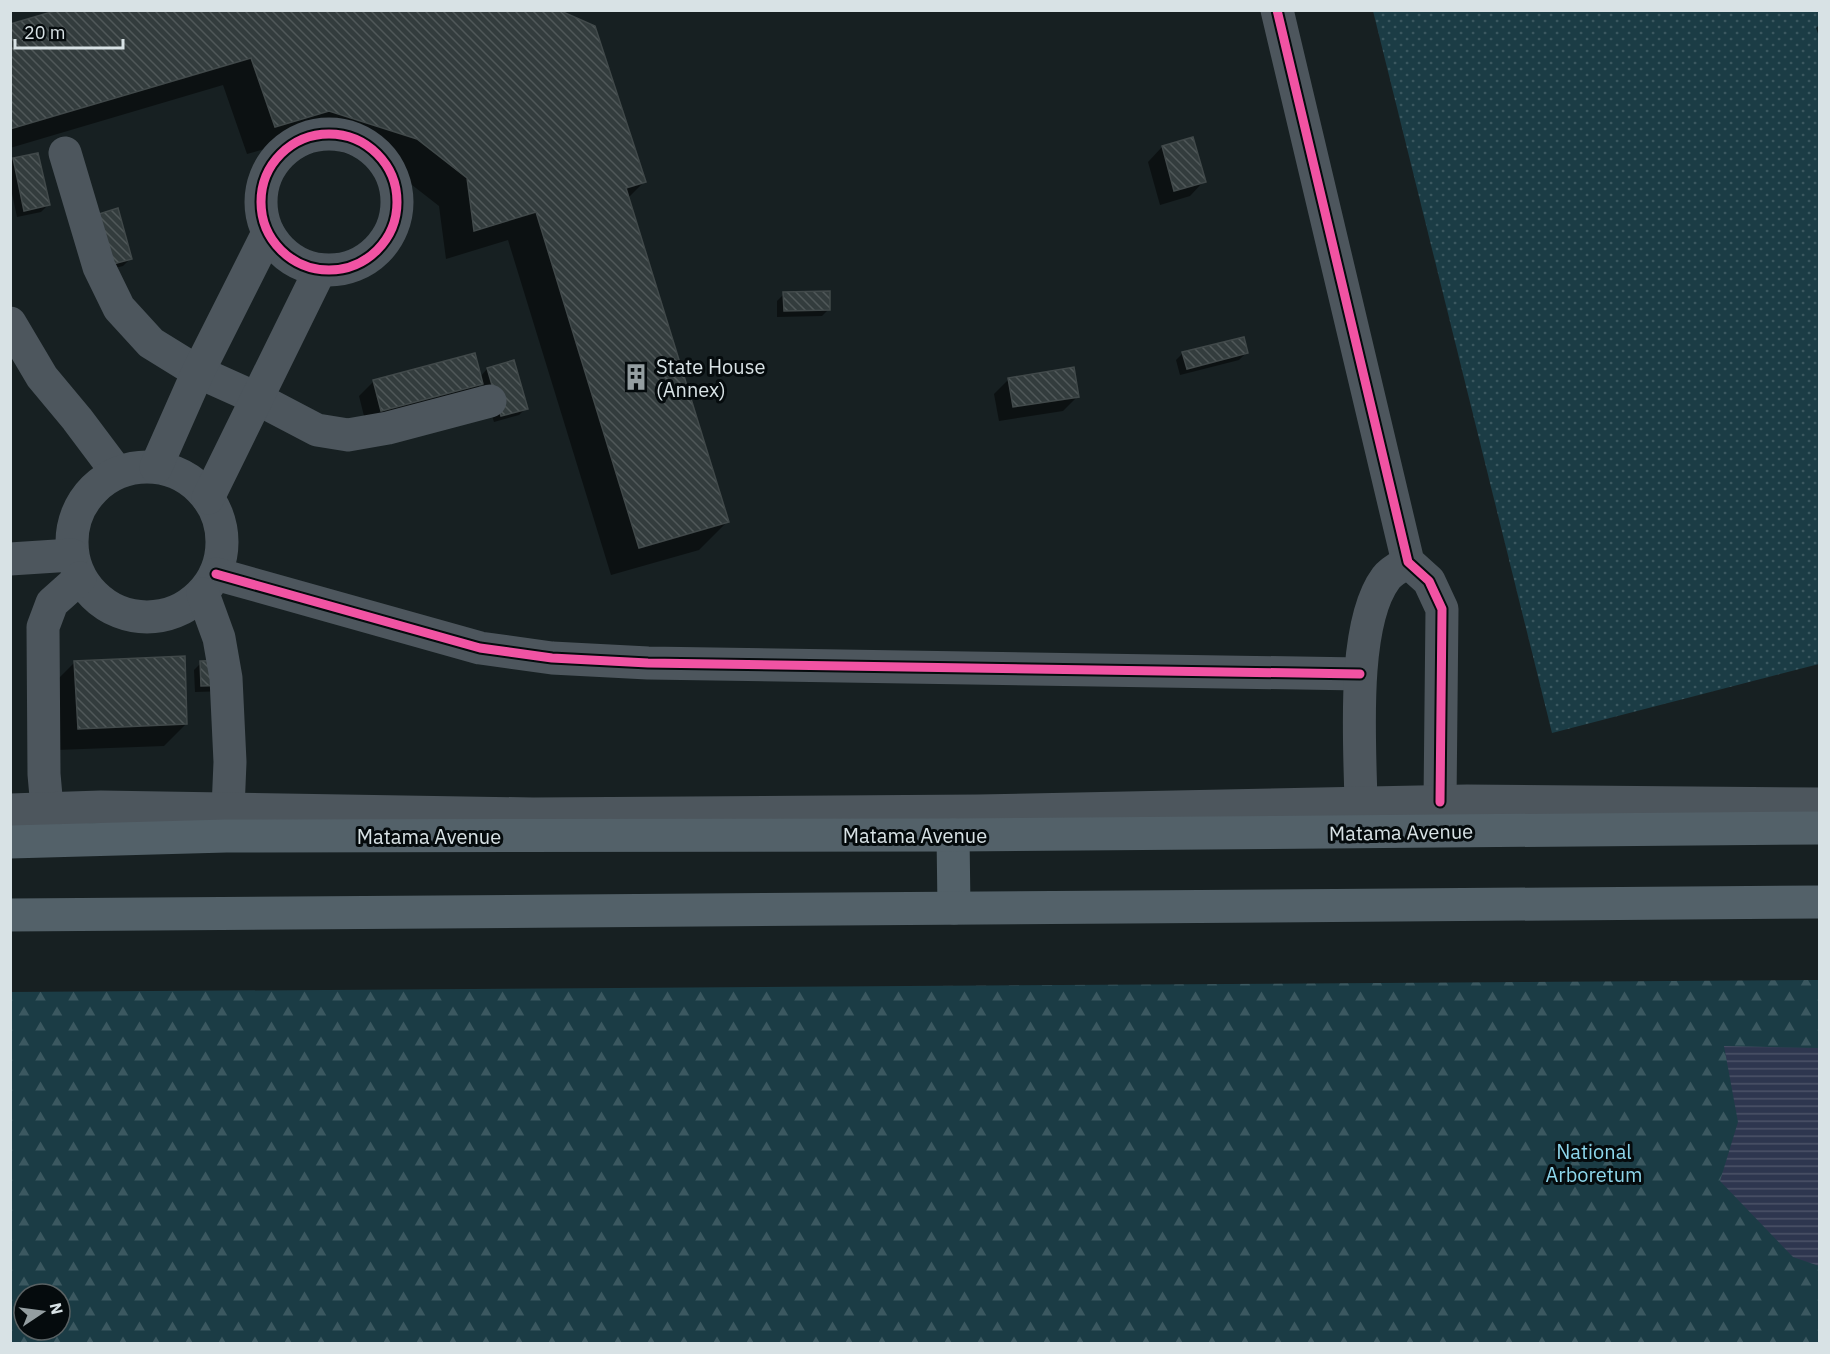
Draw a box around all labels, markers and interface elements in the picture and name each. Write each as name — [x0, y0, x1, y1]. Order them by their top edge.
scale bar — [15, 12, 123, 50]
text: 20 m — [24, 21, 66, 44]
place label: State House (Annex) — [656, 353, 765, 403]
building icon: State House (Annex) — [621, 362, 651, 392]
street label: Matama Avenue — [1329, 817, 1473, 847]
street label: Matama Avenue — [843, 822, 987, 849]
street label: Matama Avenue — [357, 823, 501, 850]
park label: National Arboretum — [1545, 1138, 1643, 1188]
north arrow — [12, 1282, 72, 1342]
text: N — [46, 1301, 68, 1317]

